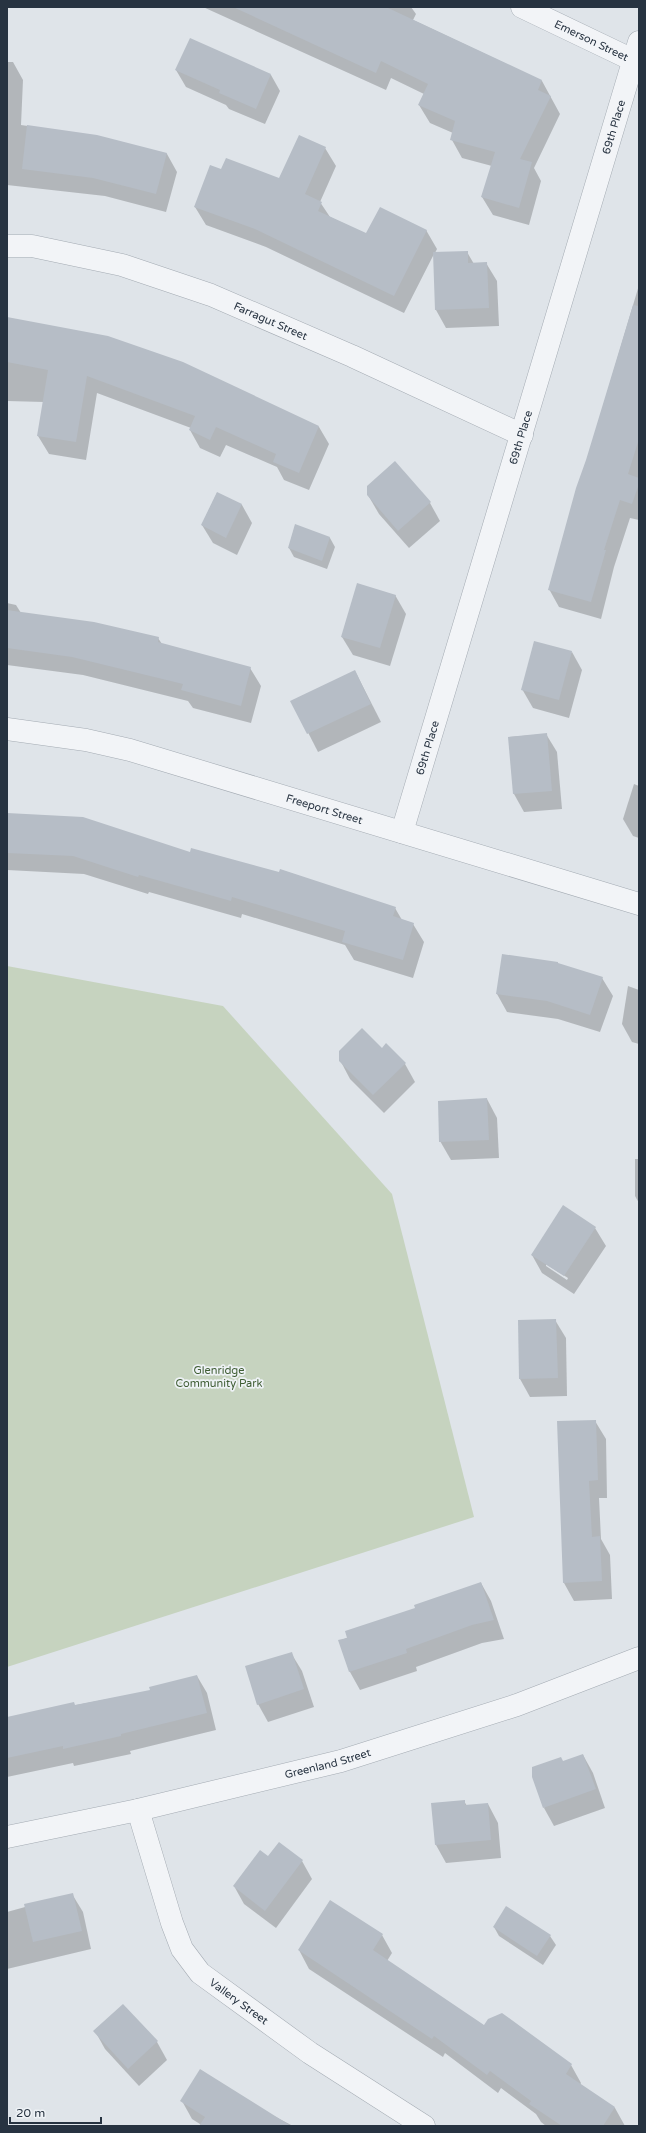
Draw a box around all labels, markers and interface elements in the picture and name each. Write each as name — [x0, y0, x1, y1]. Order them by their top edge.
street label: Emerson Street — [552, 17, 631, 63]
street label: 69th Place — [599, 98, 628, 156]
street label: Farragut Street — [232, 299, 310, 342]
street label: 69th Place — [506, 409, 535, 466]
street label: 69th Place — [413, 719, 442, 776]
street label: Freeport Street — [285, 791, 364, 827]
park label: Glenridge Community Park — [176, 1364, 262, 1390]
street label: Greenland Street — [283, 1746, 372, 1781]
street label: Vallery Street — [207, 1976, 271, 2027]
scale bar — [10, 2099, 101, 2125]
text: 20 m — [16, 2106, 45, 2120]

